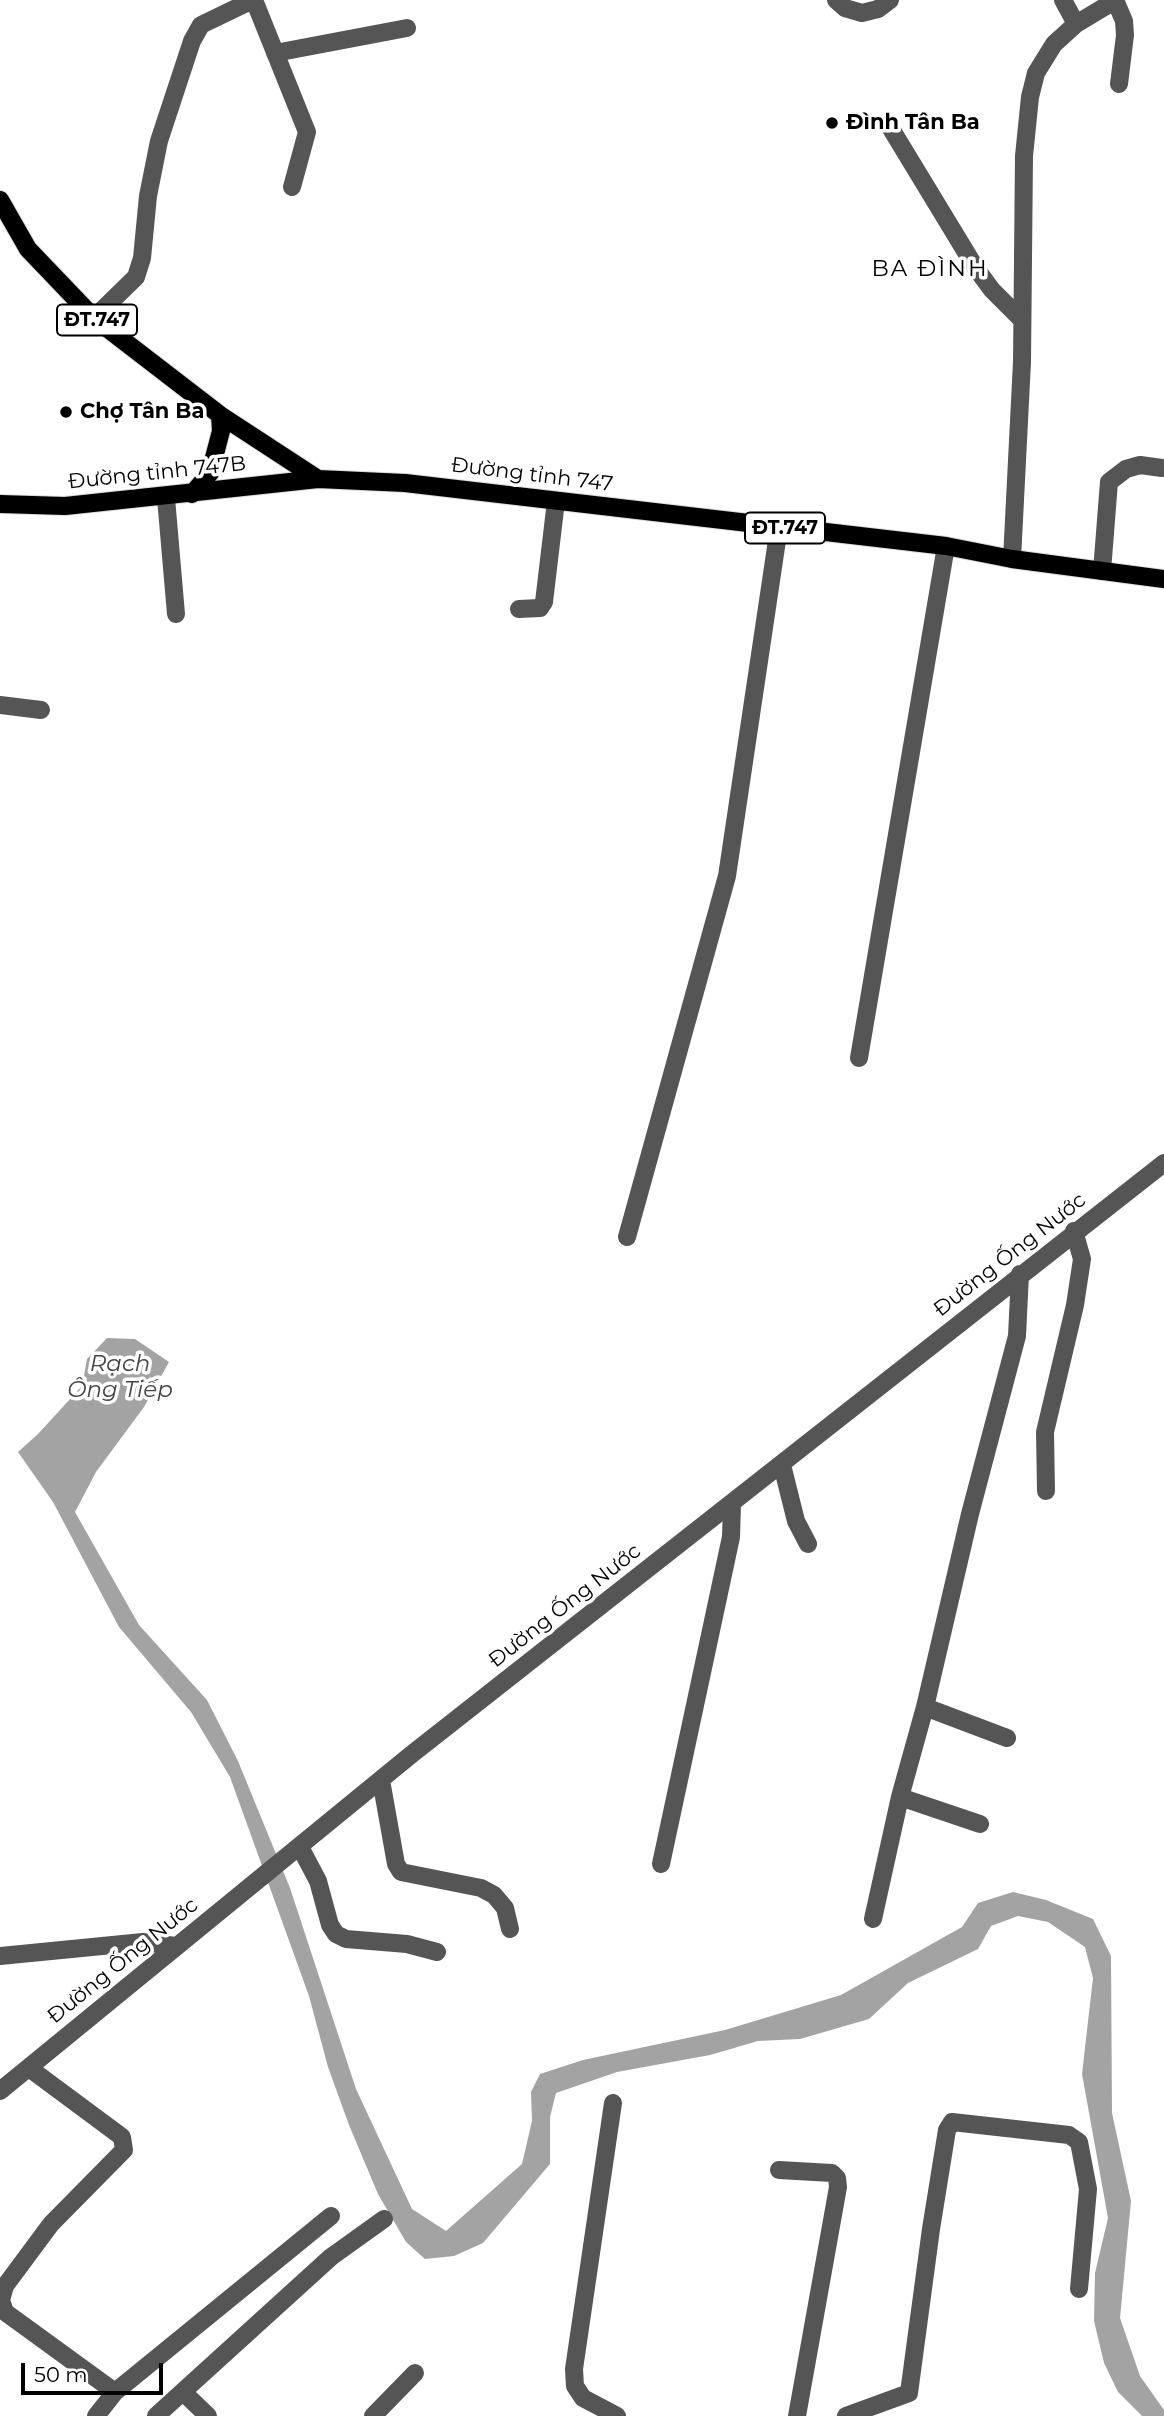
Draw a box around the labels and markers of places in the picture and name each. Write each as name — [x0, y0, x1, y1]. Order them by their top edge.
place label: Đình Tân Ba — [846, 110, 980, 136]
marker: Đình Tân Ba — [824, 115, 840, 131]
place label: Chợ Tân Ba — [80, 399, 204, 425]
marker: Chợ Tân Ba — [58, 404, 74, 420]

